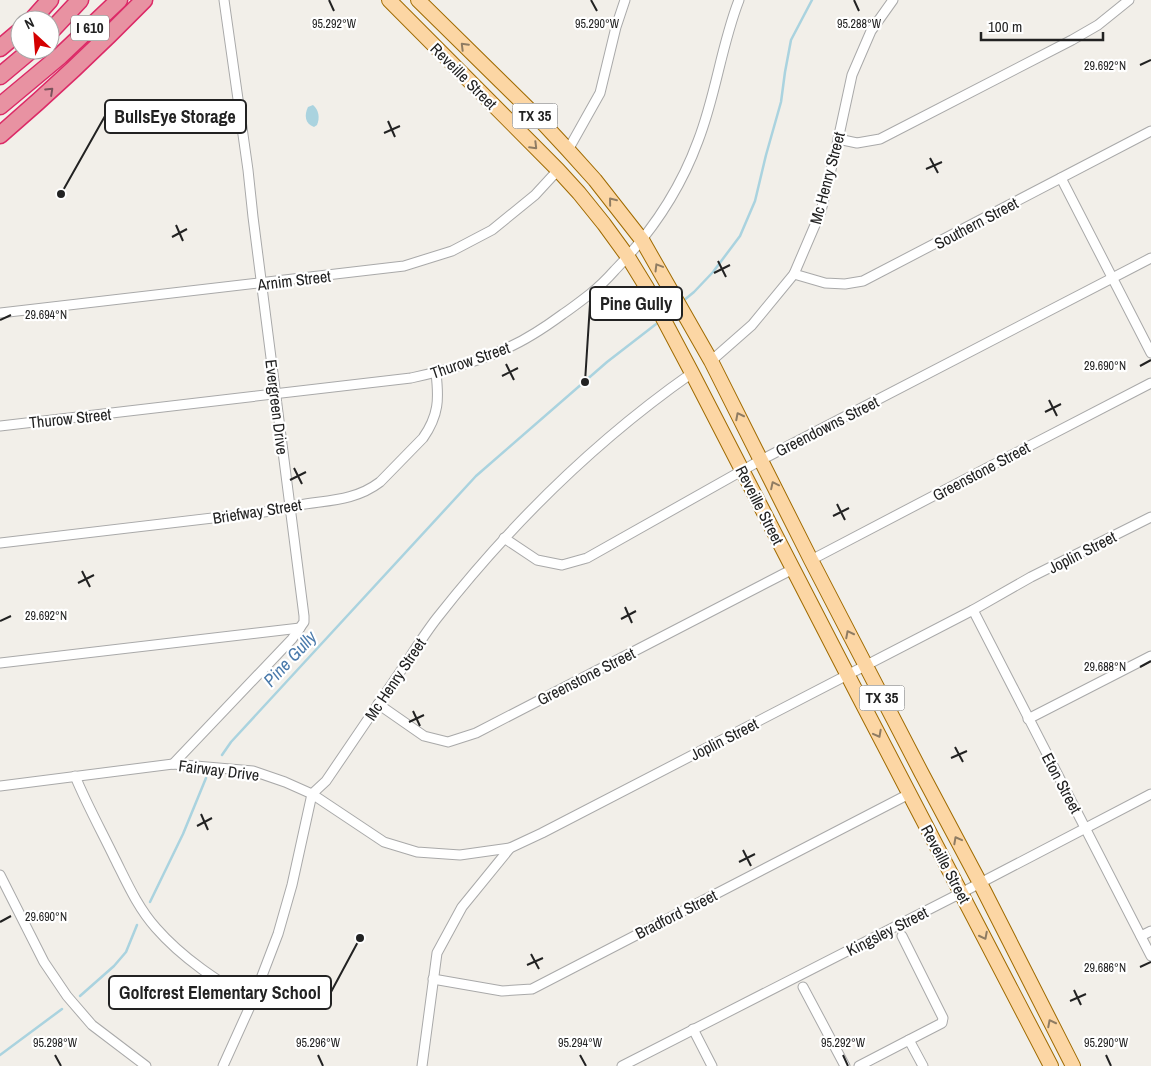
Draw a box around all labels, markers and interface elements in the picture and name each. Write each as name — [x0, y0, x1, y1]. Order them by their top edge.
north arrow — [10, 10, 60, 60]
scale bar — [981, 10, 1104, 42]
text: N — [22, 13, 37, 33]
road number: I 610 — [71, 15, 109, 40]
text: 95.292°W — [312, 16, 357, 32]
text: 95.290°W — [575, 16, 620, 32]
text: 95.288°W — [837, 16, 882, 32]
text: 100 m — [988, 16, 1022, 37]
street label: Reveille Street — [426, 38, 502, 114]
one-way arrow — [460, 43, 469, 52]
text: 29.692°N — [1084, 58, 1126, 74]
one-way arrow — [44, 88, 53, 97]
callout: BullsEye Storage — [105, 100, 246, 133]
text: BullsEye Storage — [114, 104, 236, 129]
road number: TX 35 — [512, 104, 558, 128]
street label: Mc Henry Street — [804, 129, 850, 227]
one-way arrow — [529, 140, 538, 149]
street label: Southern Street — [930, 192, 1022, 254]
one-way arrow — [610, 198, 618, 207]
one-way arrow — [654, 263, 664, 272]
street label: Arnim Street — [255, 265, 332, 296]
callout: Pine Gully — [590, 287, 682, 320]
text: Pine Gully — [600, 291, 673, 316]
text: 29.694°N — [25, 307, 67, 323]
street label: Thurow Street — [427, 336, 513, 384]
street label: Evergreen Drive — [260, 358, 294, 456]
text: 29.690°N — [1084, 358, 1126, 374]
street label: Greendowns Street — [772, 390, 883, 461]
street label: Thurow Street — [28, 403, 112, 433]
one-way arrow — [735, 412, 745, 421]
street label: Greenstone Street — [929, 436, 1034, 506]
street label: Reveille Street — [731, 462, 789, 549]
one-way arrow — [770, 481, 780, 490]
street label: Briefway Street — [211, 493, 303, 529]
street label: Joplin Street — [1044, 525, 1120, 579]
text: 29.692°N — [25, 608, 67, 624]
water label: Pine Gully — [257, 624, 323, 692]
one-way arrow — [845, 630, 855, 639]
street label: Mc Henry Street — [359, 633, 431, 724]
street label: Greenstone Street — [533, 642, 639, 710]
text: 29.688°N — [1084, 659, 1126, 675]
road number: TX 35 — [860, 686, 904, 710]
street label: Joplin Street — [686, 712, 762, 766]
one-way arrow — [872, 729, 882, 738]
street label: Eton Street — [1037, 749, 1087, 817]
street label: Fairway Drive — [177, 754, 261, 786]
street label: Reveille Street — [916, 821, 976, 907]
one-way arrow — [953, 837, 963, 846]
street label: Bradford Street — [631, 884, 721, 944]
street label: Kingsley Street — [842, 901, 932, 961]
text: 29.690°N — [25, 909, 67, 925]
one-way arrow — [978, 931, 988, 940]
text: 29.686°N — [1084, 960, 1126, 976]
callout: Golfcrest Elementary School — [109, 976, 331, 1009]
text: Golfcrest Elementary School — [119, 980, 321, 1005]
one-way arrow — [1047, 1019, 1057, 1028]
text: 95.298°W — [33, 1035, 78, 1051]
text: 95.296°W — [296, 1035, 341, 1051]
text: 95.294°W — [558, 1035, 603, 1051]
text: 95.292°W — [821, 1035, 866, 1051]
text: 95.290°W — [1084, 1035, 1129, 1051]

